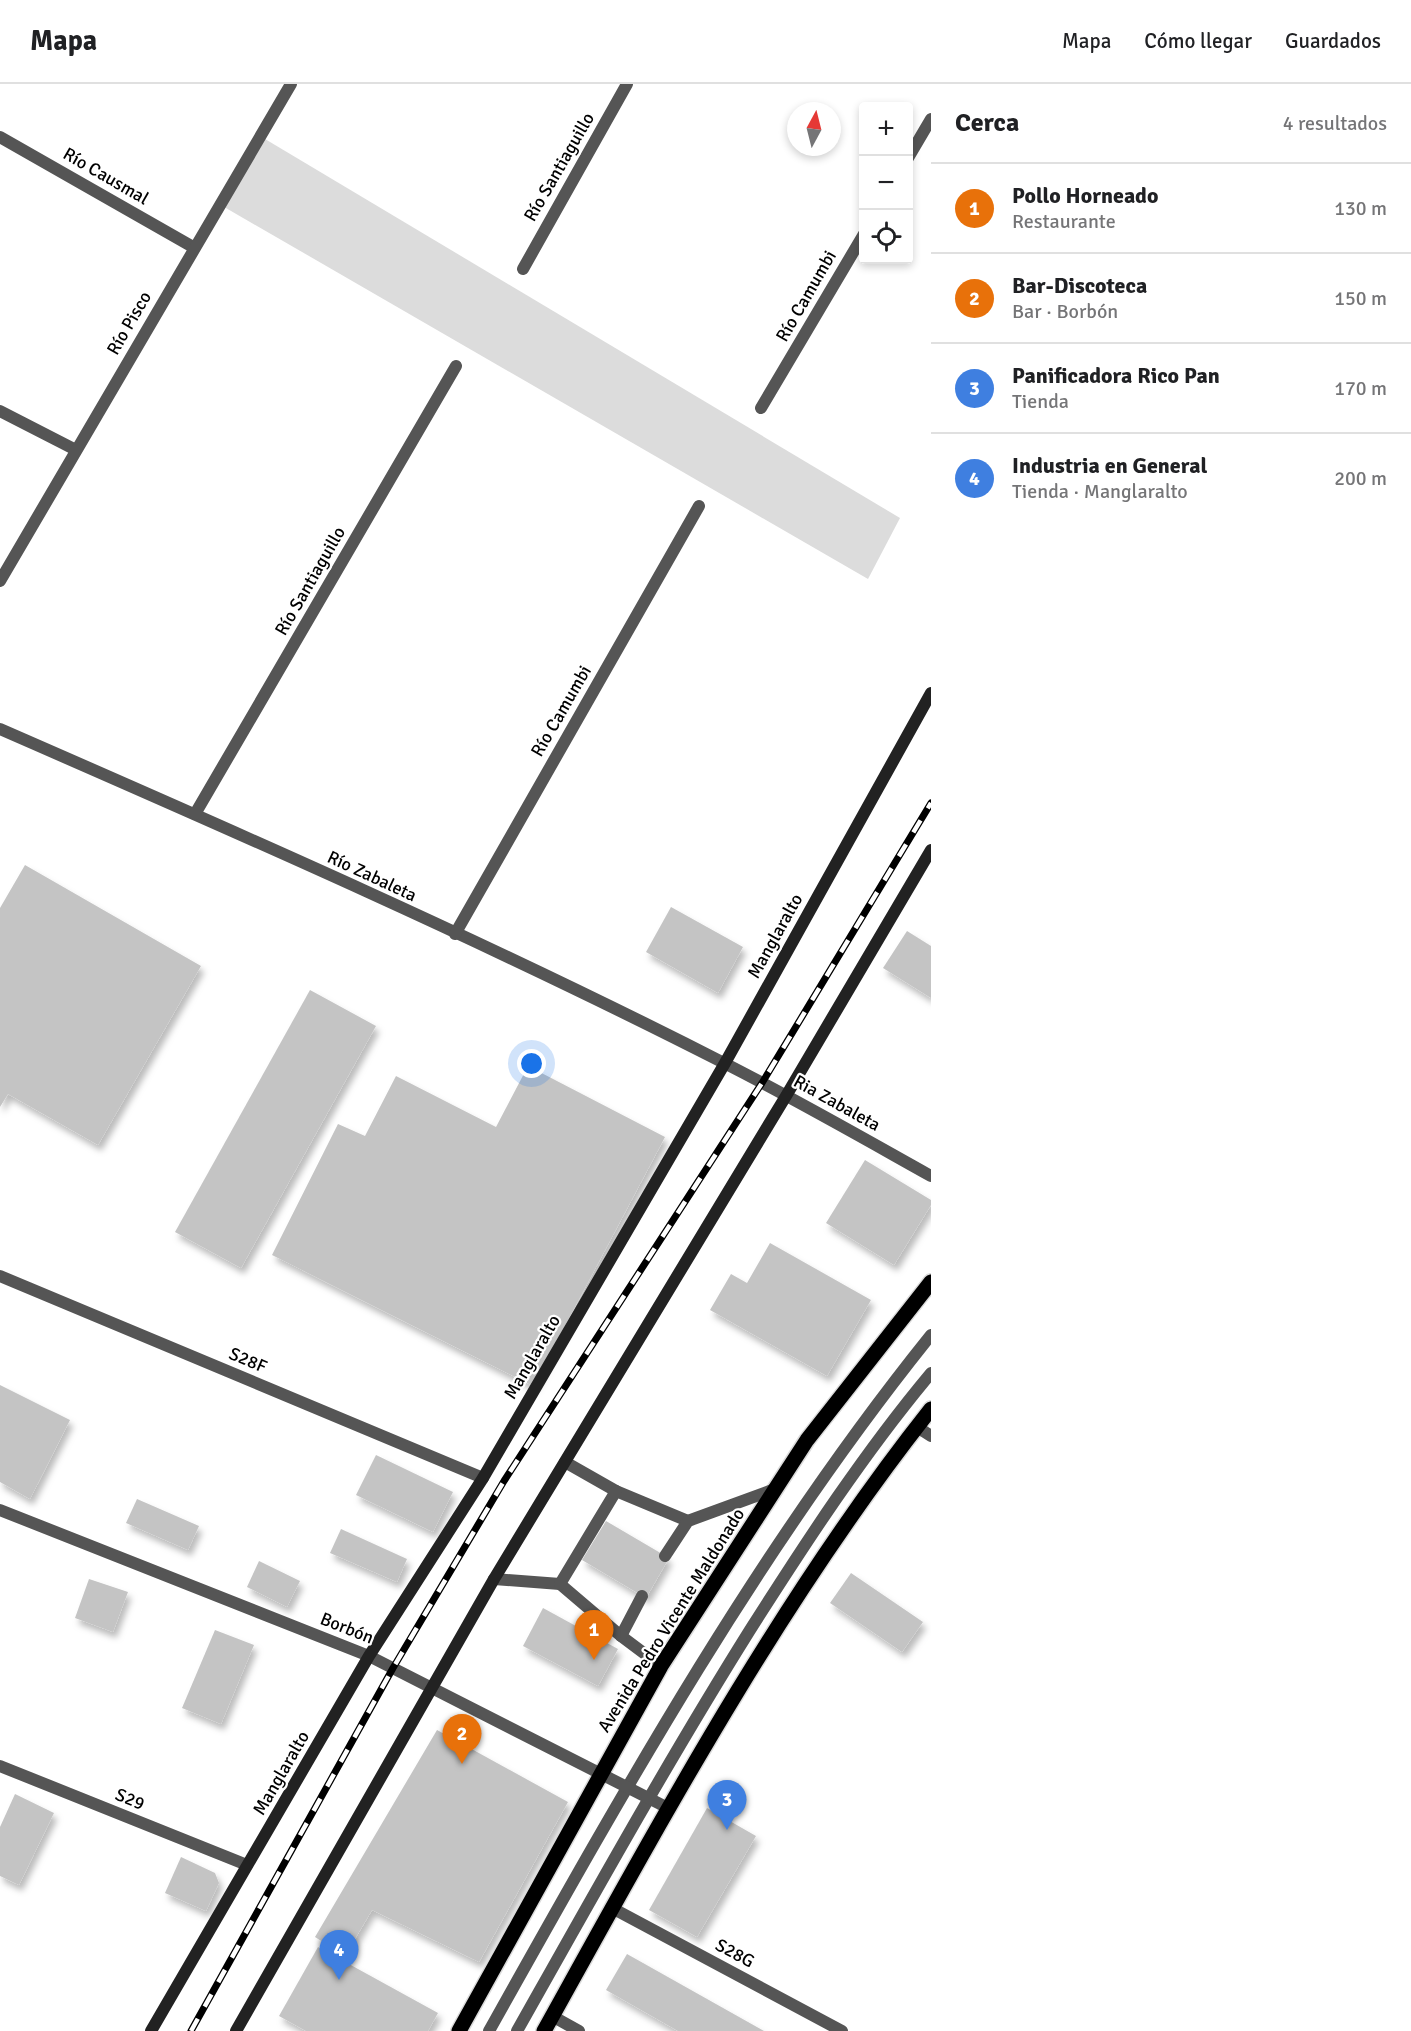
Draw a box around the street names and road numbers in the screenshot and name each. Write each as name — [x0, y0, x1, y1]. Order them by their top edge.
street label: Río Santiaguillo — [519, 109, 599, 225]
street label: Río Causmal — [59, 143, 153, 209]
street label: Río Camumbi — [771, 246, 841, 346]
street label: Río Pisco — [102, 287, 156, 359]
street label: Río Santiaguillo — [270, 523, 350, 639]
street label: Río Camumbi — [526, 661, 596, 761]
street label: Río Zabaleta — [324, 846, 420, 906]
street label: Manglaralto — [743, 890, 807, 982]
street label: Ria Zabaleta — [790, 1070, 884, 1136]
street label: Manglaralto — [499, 1311, 565, 1403]
street label: S28F — [226, 1342, 270, 1378]
street label: Avenida Pedro Vicente Maldonado — [593, 1504, 749, 1736]
street label: Borbón — [317, 1607, 377, 1649]
street label: Manglaralto — [248, 1727, 314, 1819]
street label: S29 — [112, 1783, 148, 1815]
street label: S28G — [712, 1934, 758, 1972]

